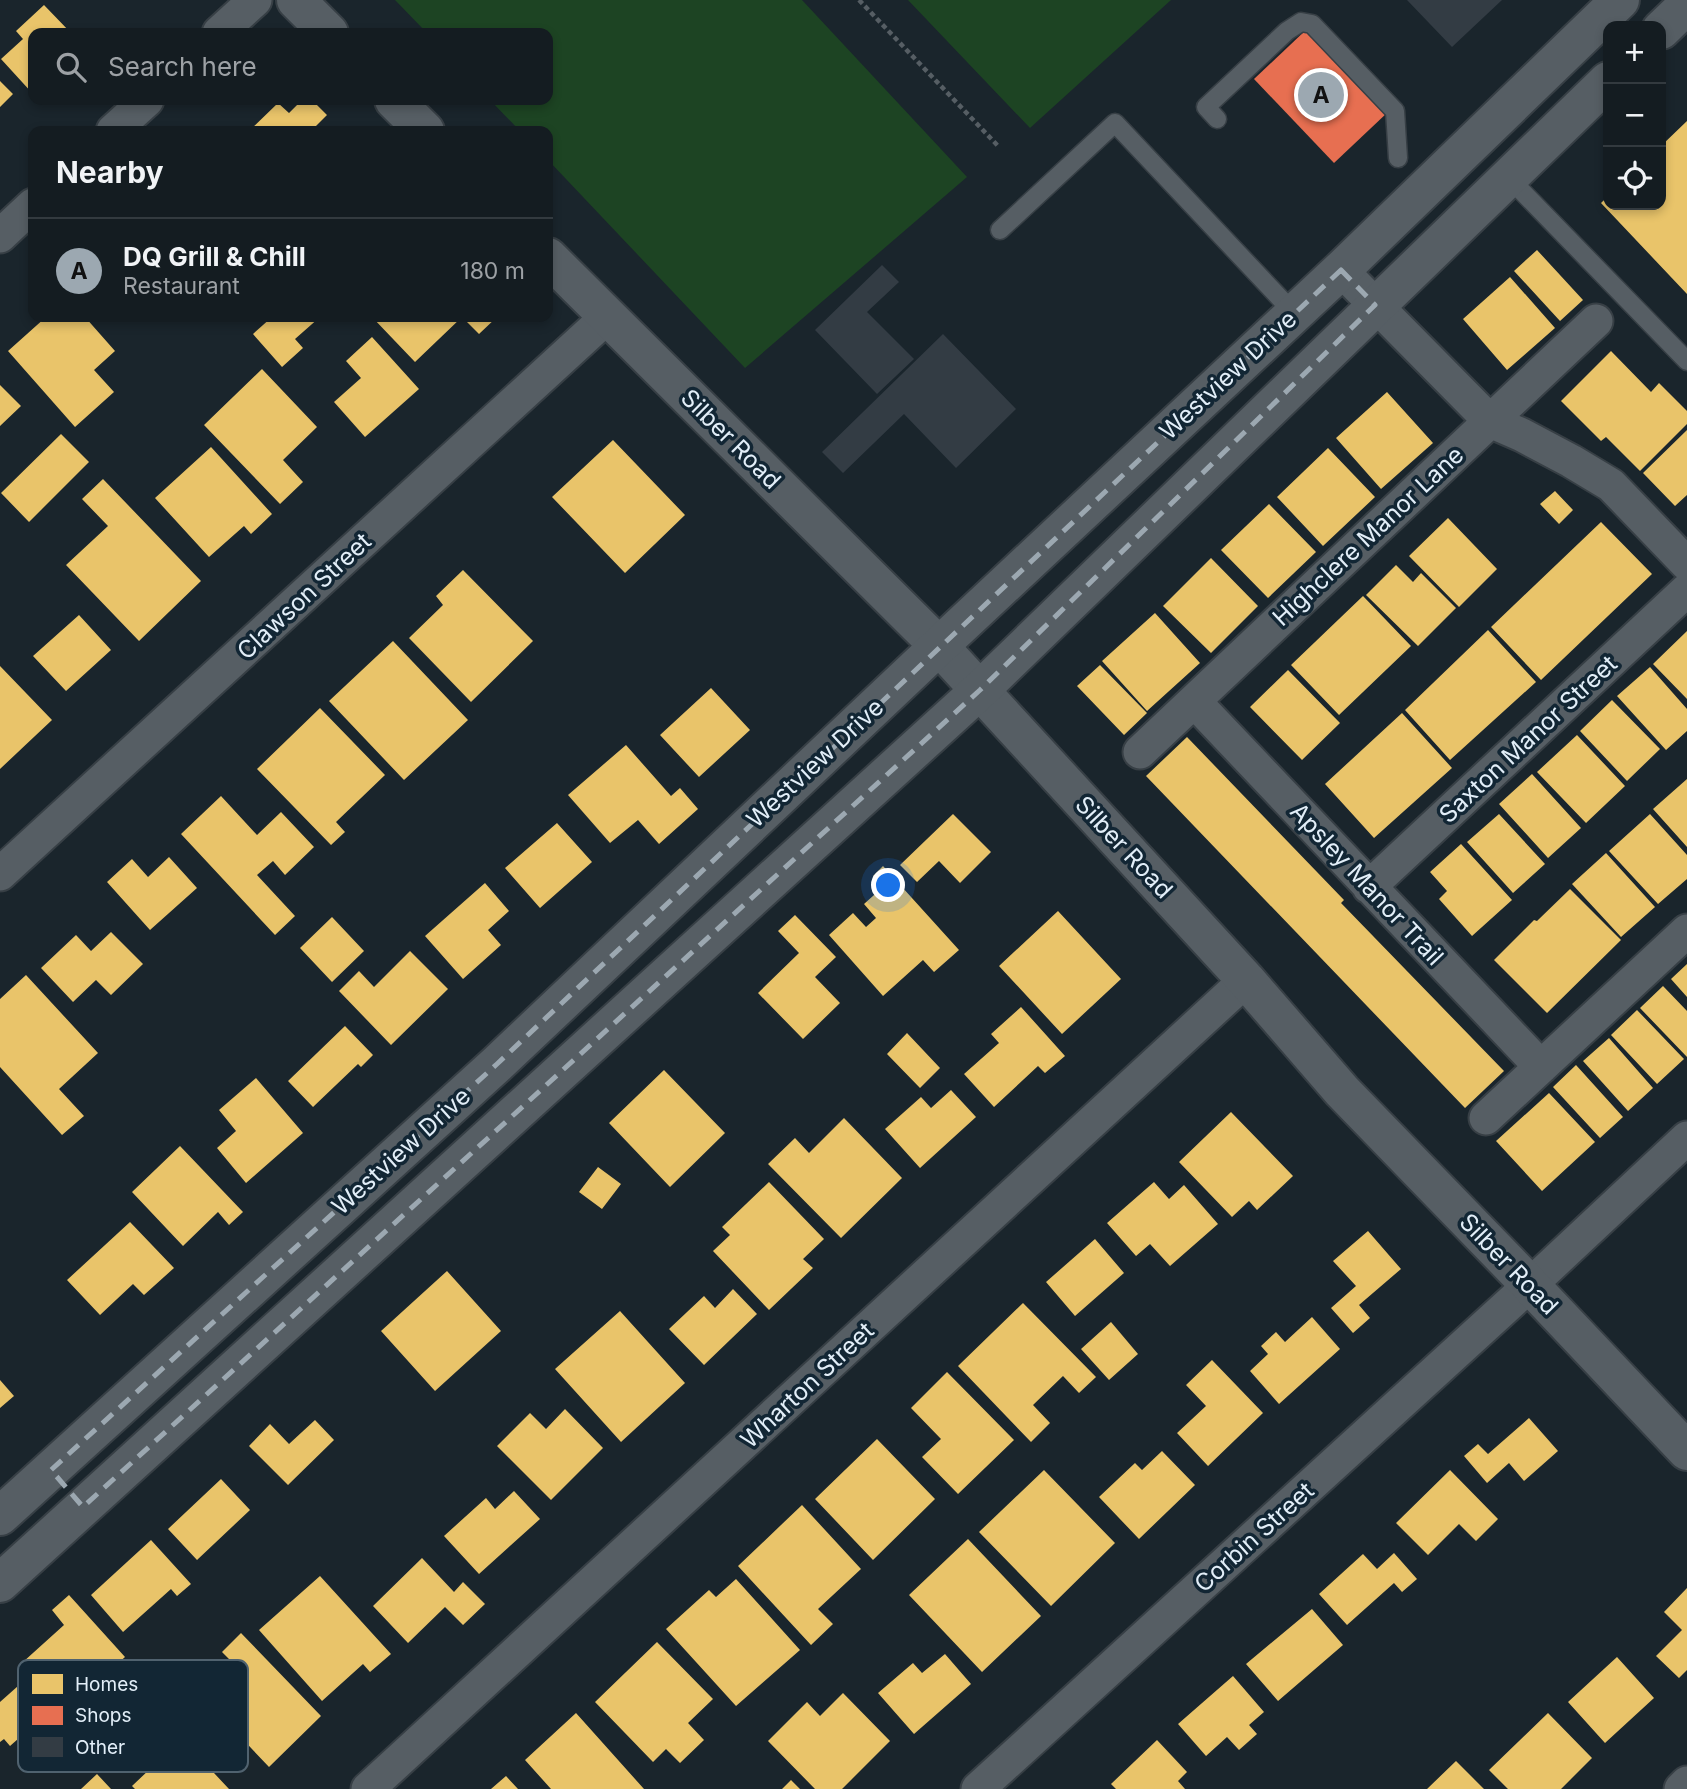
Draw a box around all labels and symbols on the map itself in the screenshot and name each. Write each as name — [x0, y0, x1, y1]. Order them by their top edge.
pin: A — [1298, 69, 1344, 121]
street label: Westview Drive — [1154, 304, 1302, 446]
street label: Silber Road — [675, 383, 787, 495]
street label: Highclere Manor Lane — [1267, 440, 1469, 632]
street label: Clawson Street — [231, 527, 377, 665]
street label: Saxton Manor Street — [1433, 649, 1623, 829]
street label: Westview Drive — [741, 692, 889, 834]
street label: Silber Road — [1069, 790, 1179, 904]
street label: Apsley Manor Trail — [1284, 797, 1450, 971]
your location — [871, 868, 905, 902]
street label: Westview Drive — [326, 1081, 476, 1221]
street label: Silber Road — [1454, 1207, 1564, 1321]
street label: Wharton Street — [734, 1316, 880, 1454]
street label: Corbin Street — [1188, 1476, 1320, 1598]
legend — [18, 1660, 248, 1772]
text: Homes — [75, 1673, 138, 1696]
text: Shops — [75, 1704, 131, 1727]
text: Other — [75, 1736, 125, 1759]

